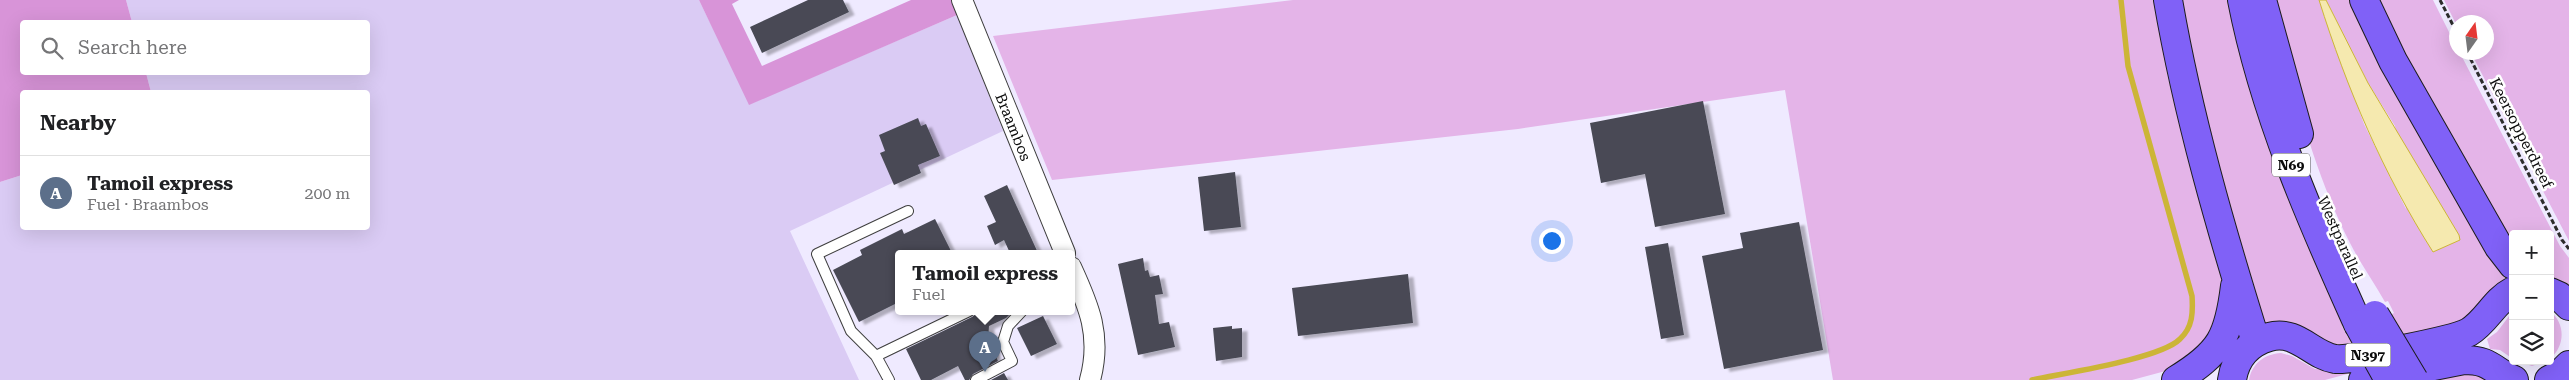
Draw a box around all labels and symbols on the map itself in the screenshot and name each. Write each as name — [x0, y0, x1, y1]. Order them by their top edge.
north arrow — [2449, 15, 2494, 60]
street label: Keersopperdreef — [2485, 75, 2557, 192]
street label: Braambos — [991, 90, 1035, 164]
road number: N69 — [2272, 154, 2310, 176]
street label: Westparallel — [2314, 193, 2367, 283]
your location — [1539, 228, 1565, 254]
pin: A — [969, 331, 1001, 372]
road number: N397 — [2346, 344, 2390, 366]

